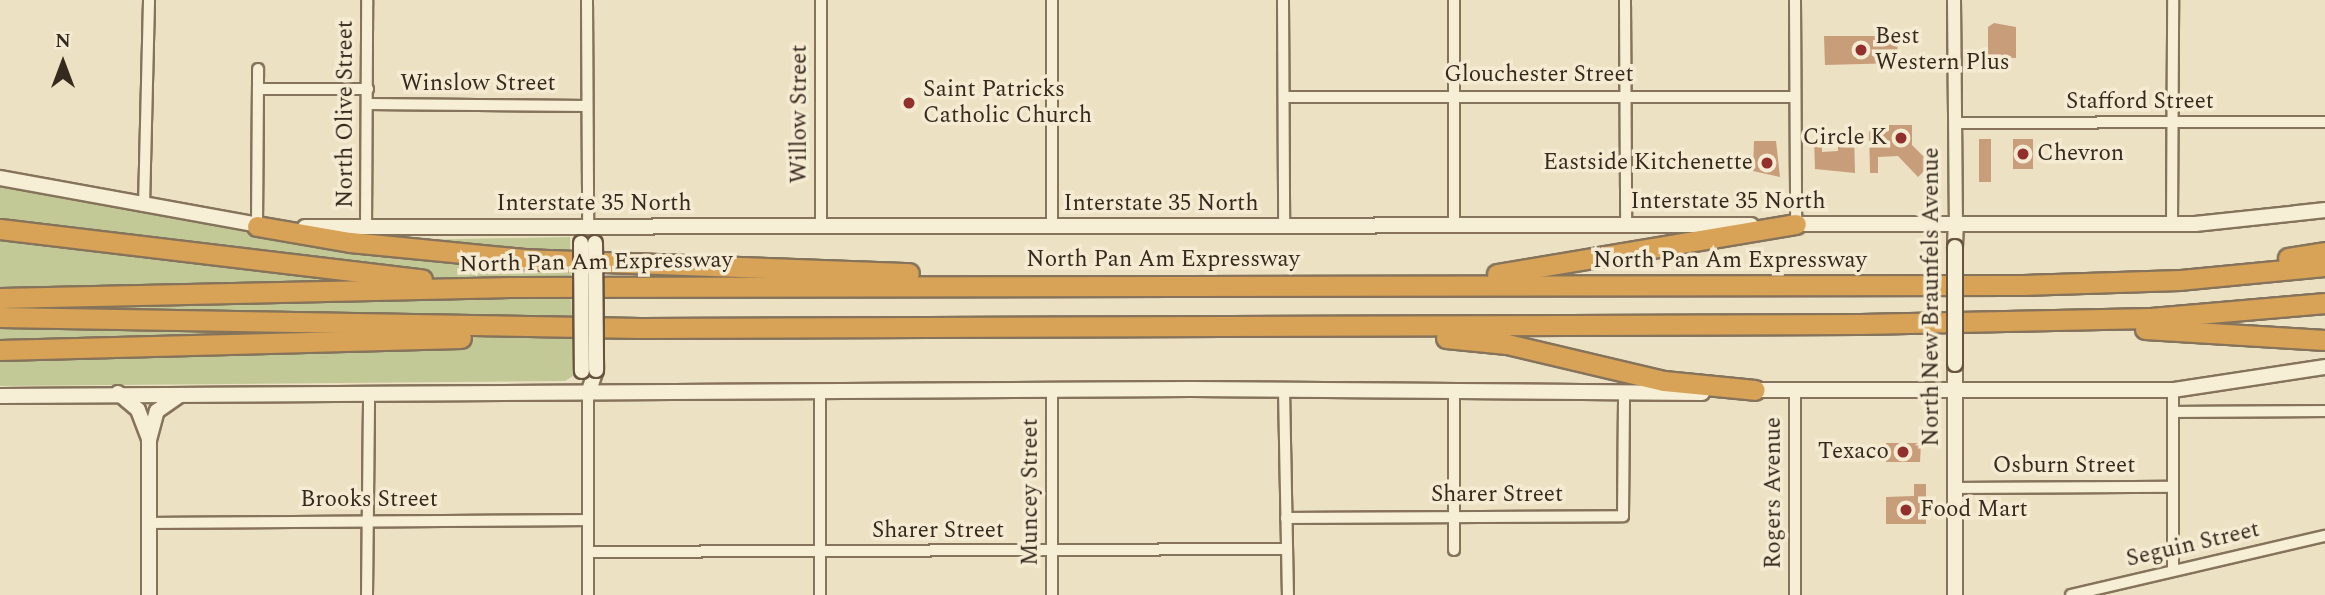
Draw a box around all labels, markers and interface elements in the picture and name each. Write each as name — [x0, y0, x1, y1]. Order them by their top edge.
street label: North Olive Street — [332, 20, 360, 208]
place label: Best Western Plus — [1875, 23, 2010, 77]
text: N — [55, 27, 71, 56]
north arrow — [28, 28, 98, 98]
marker: Best Western Plus — [1853, 42, 1869, 58]
street label: Willow Street — [786, 45, 814, 183]
street label: Glouchester Street — [1444, 61, 1634, 89]
street label: Winslow Street — [400, 70, 556, 98]
place label: Saint Patricks Catholic Church — [923, 76, 1092, 130]
street label: Stafford Street — [2066, 88, 2214, 116]
marker: Saint Patricks Catholic Church — [901, 95, 917, 111]
place label: Circle K — [1803, 124, 1887, 152]
marker: Circle K — [1893, 130, 1909, 146]
place label: Chevron — [2037, 140, 2124, 168]
marker: Chevron — [2015, 146, 2031, 162]
street label: North New Braunfels Avenue — [1918, 147, 1946, 447]
place label: Eastside Kitchenette — [1543, 149, 1753, 177]
marker: Eastside Kitchenette — [1759, 155, 1775, 171]
street label: Interstate 35 North — [1630, 188, 1826, 216]
street label: Interstate 35 North — [496, 190, 692, 218]
street label: Interstate 35 North — [1063, 190, 1259, 218]
street label: North Pan Am Expressway — [1026, 246, 1300, 274]
street label: North Pan Am Expressway — [459, 247, 733, 279]
street label: North Pan Am Expressway — [1593, 247, 1867, 275]
street label: Rogers Avenue — [1760, 417, 1788, 569]
street label: Muncey Street — [1017, 418, 1045, 566]
place label: Texaco — [1818, 438, 1889, 466]
marker: Texaco — [1895, 444, 1911, 460]
street label: Osburn Street — [1993, 452, 2135, 480]
street label: Sharer Street — [1431, 481, 1563, 509]
street label: Brooks Street — [300, 486, 438, 514]
place label: Food Mart — [1920, 496, 2028, 524]
marker: Food Mart — [1898, 502, 1914, 518]
street label: Seguin Street — [2124, 516, 2262, 574]
street label: Sharer Street — [872, 517, 1004, 545]

